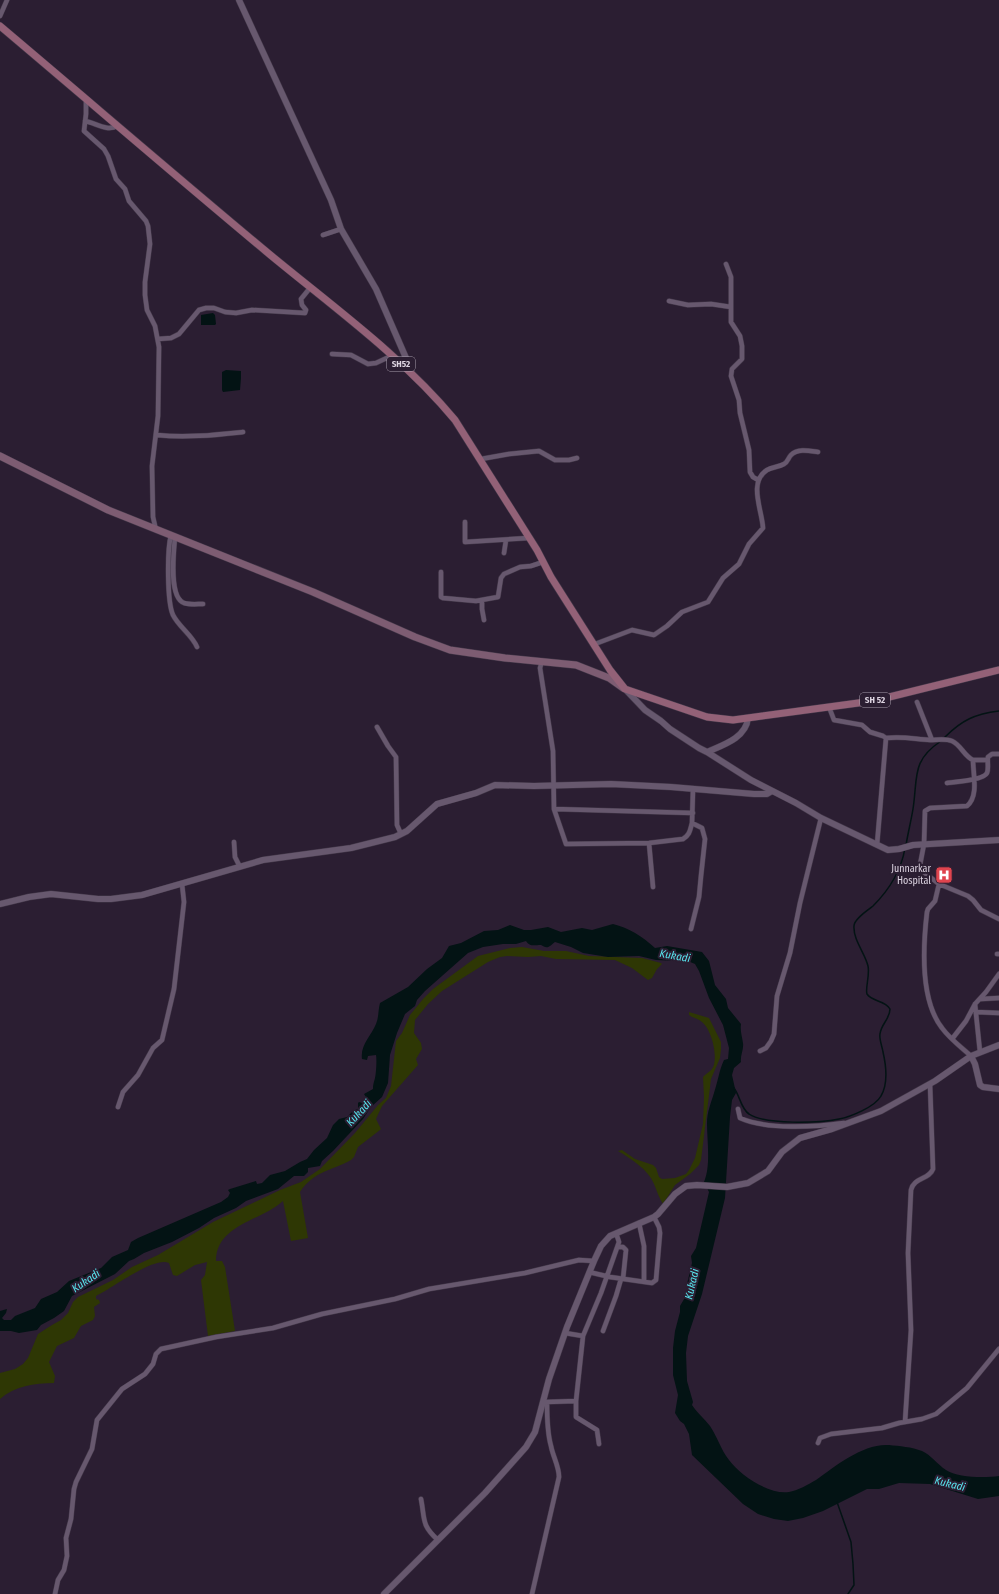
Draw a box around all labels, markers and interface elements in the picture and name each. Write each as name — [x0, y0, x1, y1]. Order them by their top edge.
road number: SH52 — [387, 357, 415, 371]
road number: SH 52 — [860, 693, 890, 707]
place label: Junnarkar Hospital — [891, 863, 932, 887]
hospital icon: Junnarkar Hospital — [934, 865, 954, 885]
water label: Kukadi — [658, 947, 692, 965]
water label: Kukadi — [344, 1097, 375, 1129]
water label: Kukadi — [69, 1267, 103, 1295]
water label: Kukadi — [682, 1267, 702, 1301]
water label: Kukadi — [933, 1474, 967, 1494]

